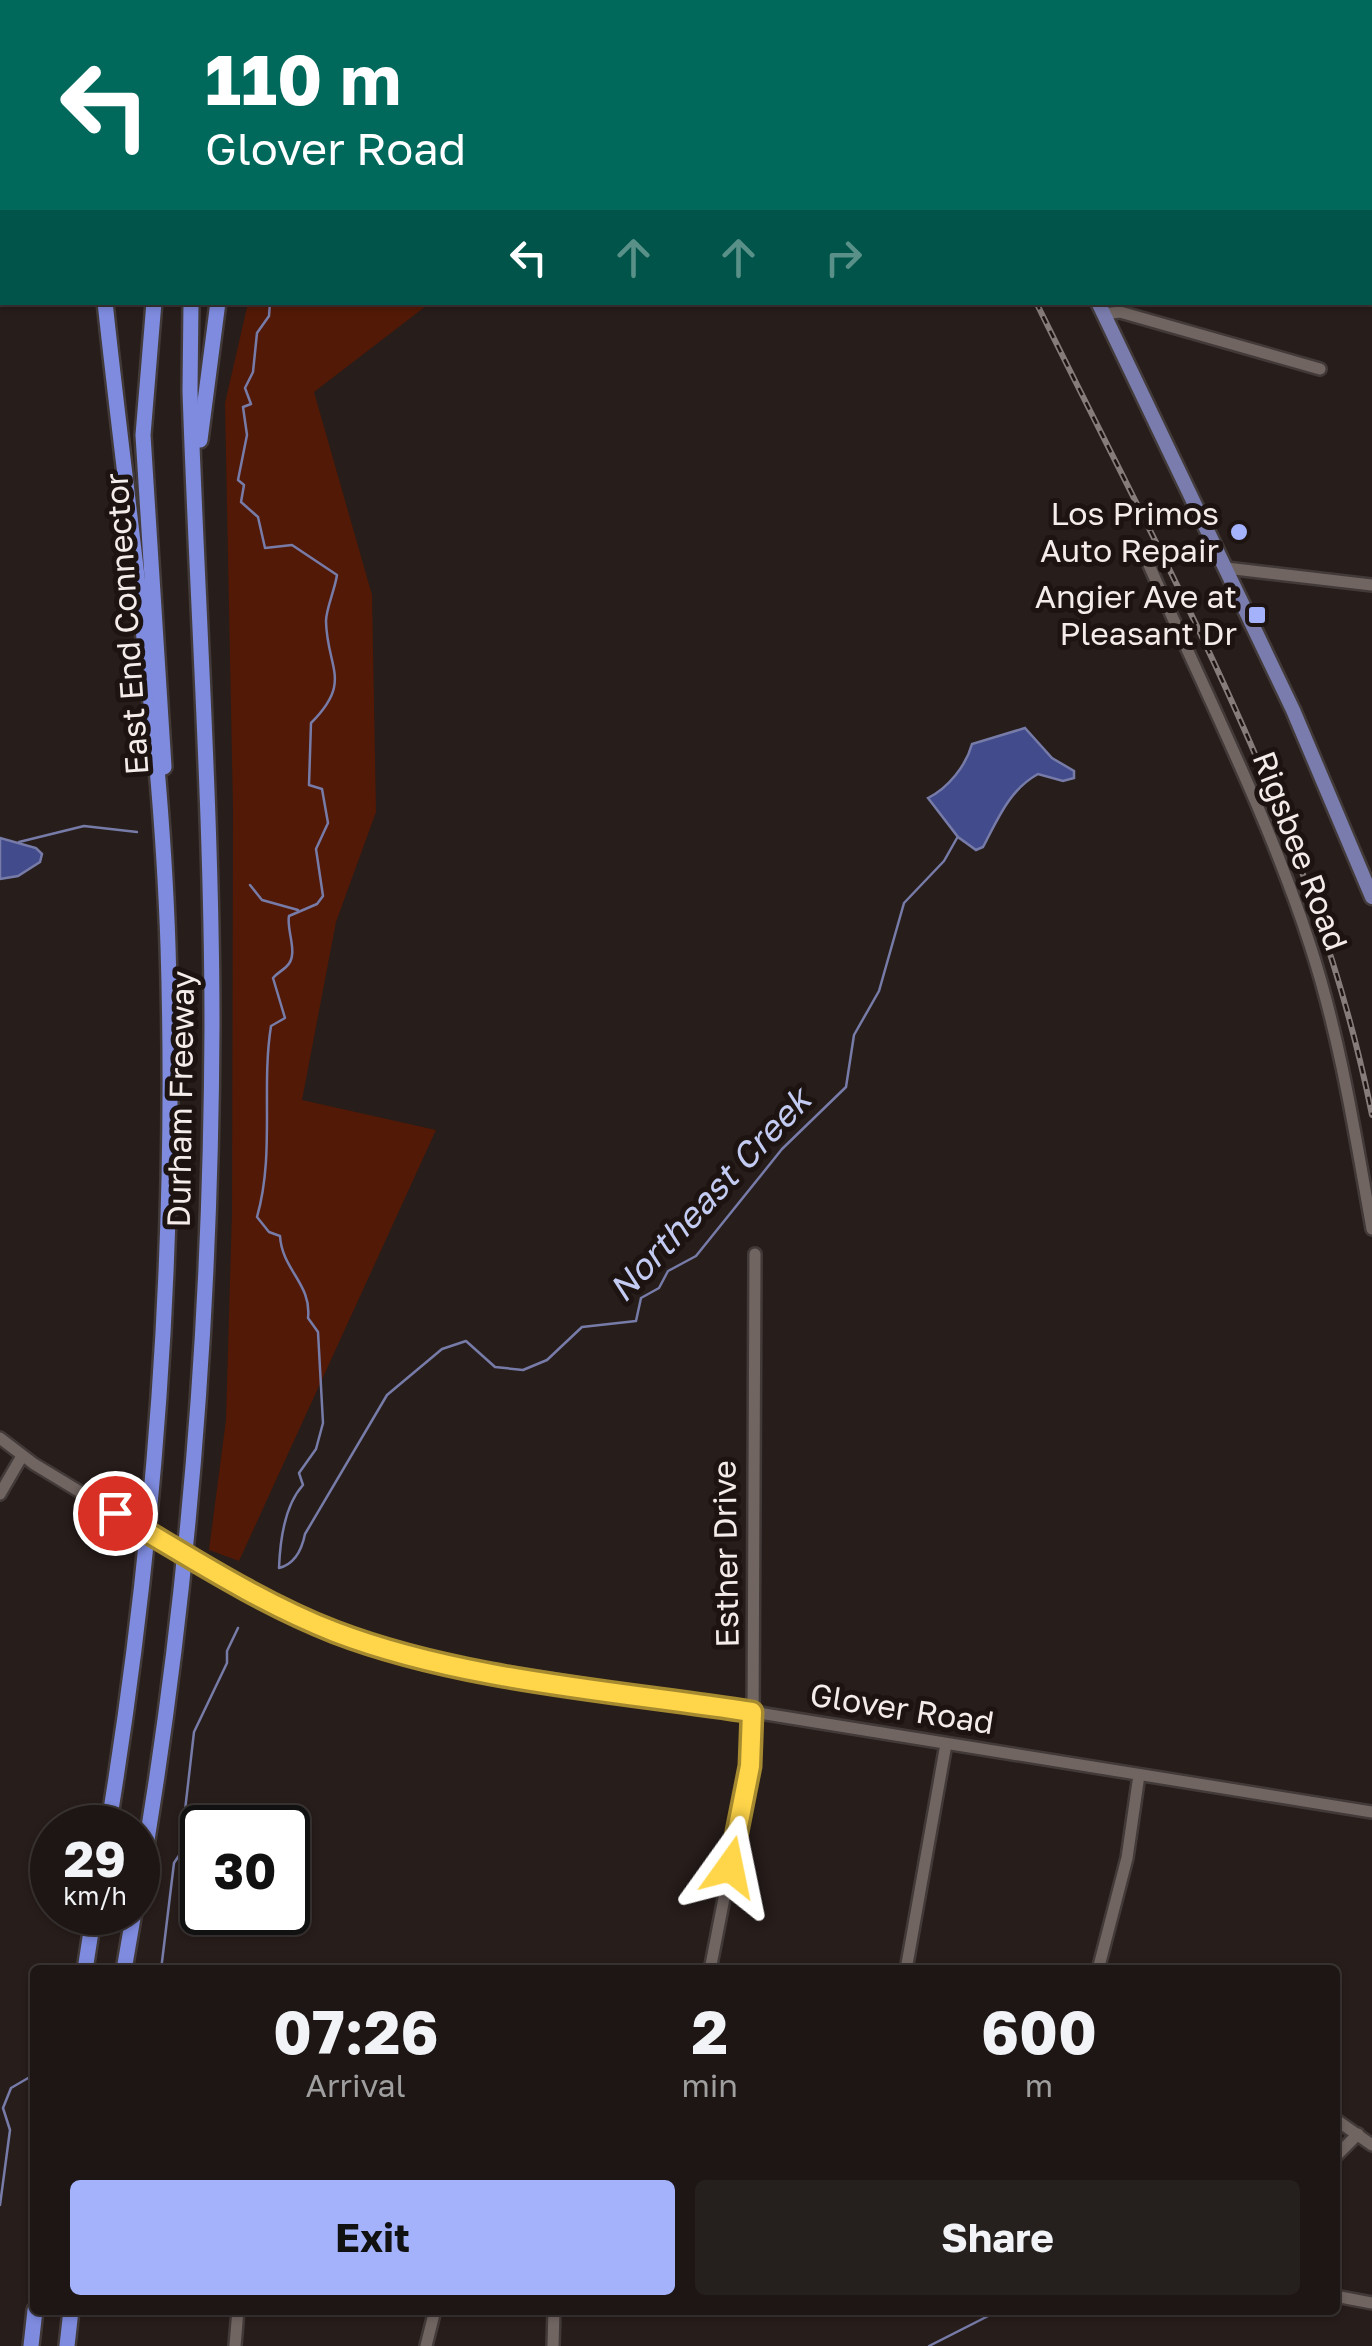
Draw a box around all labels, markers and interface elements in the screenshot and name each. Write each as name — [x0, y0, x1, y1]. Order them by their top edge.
text: 110 m — [205, 36, 401, 120]
icon: left — [40, 40, 170, 170]
text: Glover Road — [205, 121, 466, 175]
icon: left — [501, 230, 556, 285]
icon: ahead — [606, 230, 661, 285]
icon: ahead — [711, 230, 766, 285]
icon: right — [816, 230, 871, 285]
street label: East End Connector — [96, 472, 156, 776]
place label: Los Primos Auto Repair — [1040, 494, 1219, 569]
marker: Los Primos Auto Repair — [1228, 521, 1250, 543]
place label: Angier Ave at Pleasant Dr — [1035, 577, 1237, 652]
marker: Angier Ave at Pleasant Dr — [1246, 604, 1268, 626]
street label: Rigsbee Road — [1246, 746, 1356, 956]
street label: Durham Freeway — [159, 970, 201, 1228]
water label: Northeast Creek — [600, 1077, 821, 1310]
street label: Esther Drive — [704, 1460, 746, 1648]
pin — [73, 1471, 158, 1556]
icon: arrive — [88, 1486, 143, 1541]
street label: Glover Road — [807, 1675, 997, 1741]
speed limit sign: 30 — [180, 1805, 310, 1935]
position arrow — [678, 1815, 782, 1919]
text: 29 — [64, 1828, 126, 1888]
text: km/h — [63, 1880, 127, 1911]
text: 07:26 — [273, 1995, 439, 2067]
text: 2 — [691, 1995, 728, 2067]
text: 600 — [981, 1995, 1097, 2067]
text: Arrival — [306, 2066, 406, 2104]
text: min — [681, 2066, 738, 2104]
text: m — [1025, 2066, 1053, 2104]
button: Exit — [70, 2180, 675, 2295]
button: Share — [695, 2180, 1300, 2295]

